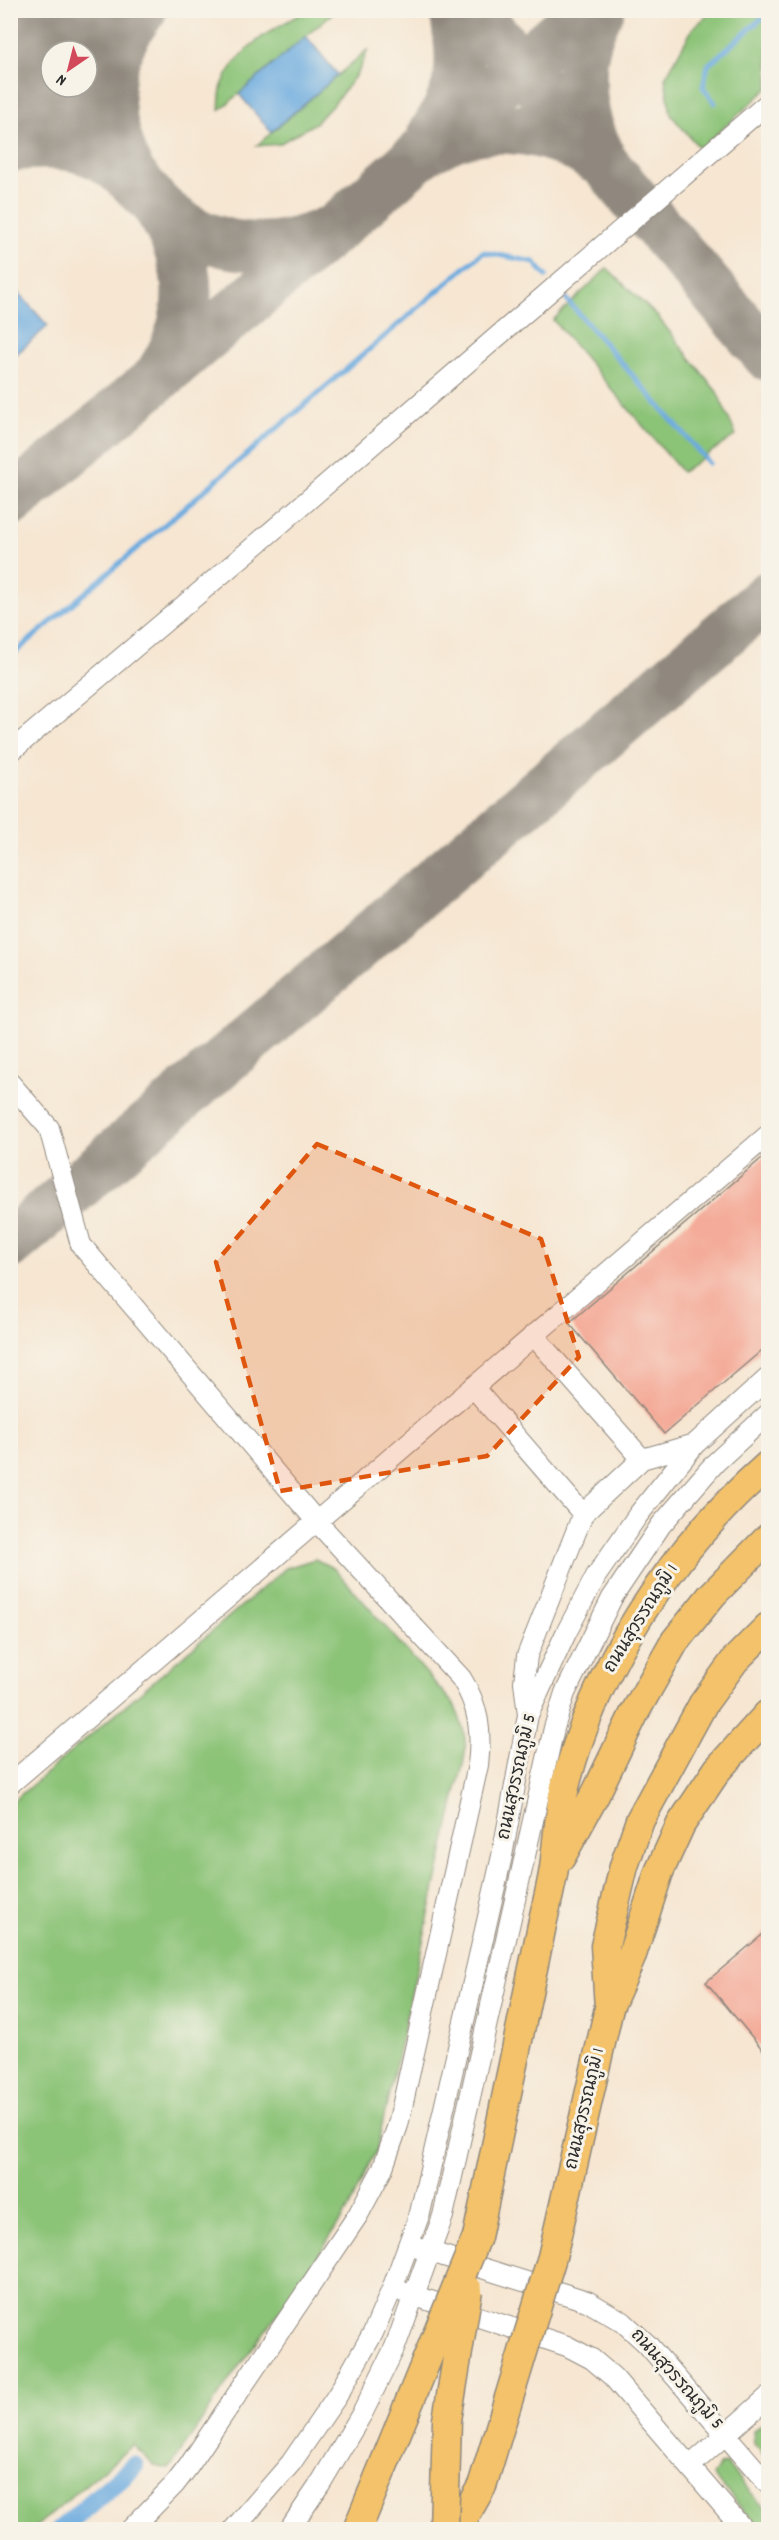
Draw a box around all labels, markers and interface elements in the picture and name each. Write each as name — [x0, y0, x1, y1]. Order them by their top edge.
north arrow — [39, 39, 99, 99]
text: N — [52, 67, 72, 91]
street label: ถนนสุวรรณภูมิ 1 — [598, 1559, 685, 1678]
street label: ถนนสุวรรณภูมิ 5 — [491, 1711, 544, 1842]
street label: ถนนสุวรรณภูมิ 1 — [559, 2046, 612, 2172]
street label: ถนนสุวรรณภูมิ 5 — [624, 2323, 729, 2436]

